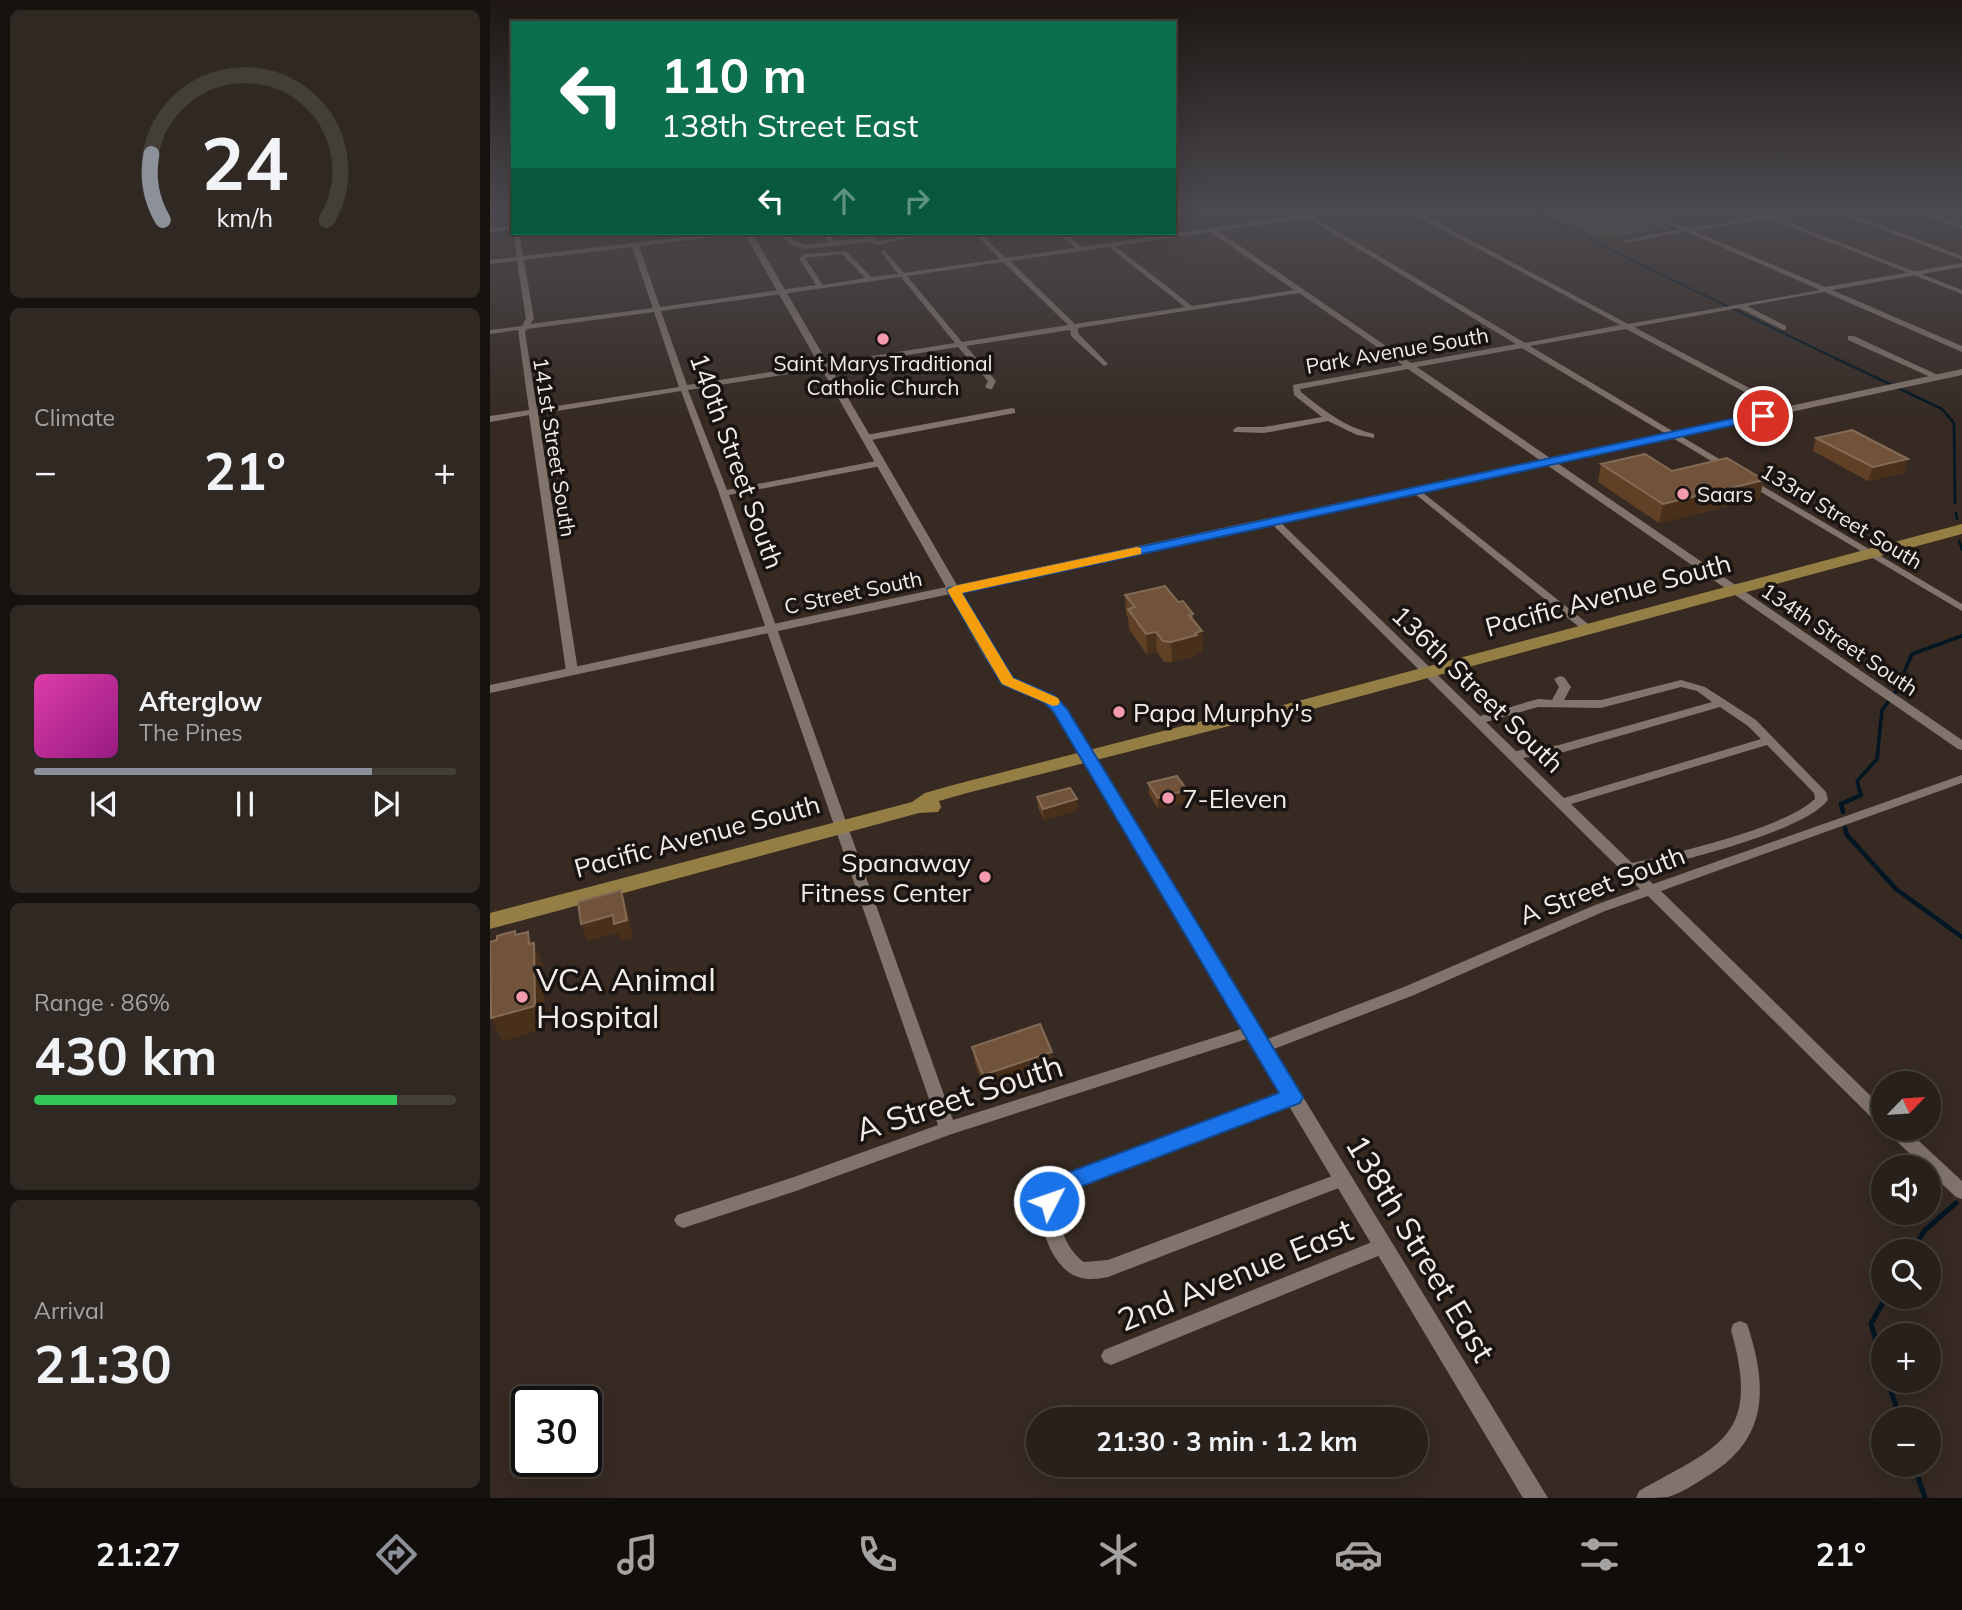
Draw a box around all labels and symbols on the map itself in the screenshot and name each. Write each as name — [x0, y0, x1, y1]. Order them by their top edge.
street label: Park Avenue South — [1304, 321, 1490, 379]
marker: Saint MarysTraditional Catholic Church — [875, 331, 891, 347]
street label: 140th Street South — [683, 349, 791, 573]
place label: Saint MarysTraditional Catholic Church — [773, 350, 993, 400]
street label: 141st Street South — [528, 355, 582, 539]
pin — [1733, 386, 1793, 446]
street label: 133rd Street South — [1757, 458, 1927, 574]
place label: Saars — [1697, 481, 1753, 507]
marker: Saars — [1675, 486, 1691, 502]
street label: Pacific Avenue South — [1481, 546, 1735, 644]
street label: C Street South — [782, 565, 924, 619]
street label: 134th Street South — [1757, 577, 1923, 701]
street label: 136th Street South — [1385, 598, 1571, 780]
place label: Papa Murphy's — [1133, 696, 1313, 729]
marker: Papa Murphy's — [1111, 704, 1127, 720]
place label: 7-Eleven — [1182, 782, 1287, 815]
street label: Pacific Avenue South — [570, 787, 824, 885]
marker: 7-Eleven — [1160, 790, 1176, 806]
street label: A Street South — [1514, 838, 1690, 932]
place label: Spanaway Fitness Center — [800, 846, 972, 909]
marker: Spanaway Fitness Center — [977, 869, 993, 885]
place label: VCA Animal Hospital — [536, 959, 716, 1036]
marker: VCA Animal Hospital — [514, 989, 530, 1005]
street label: A Street South — [850, 1045, 1068, 1149]
north arrow — [1871, 1071, 1941, 1141]
street label: 138th Street East — [1338, 1127, 1504, 1369]
position arrow — [1012, 1164, 1086, 1238]
street label: 2nd Avenue East — [1112, 1209, 1358, 1339]
speed limit sign: 30 — [511, 1386, 602, 1477]

